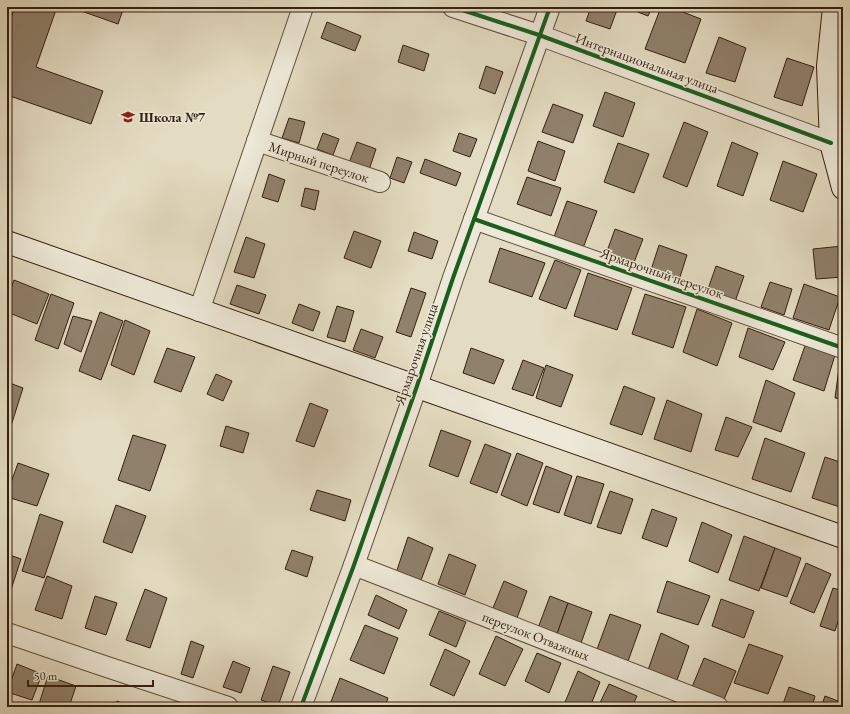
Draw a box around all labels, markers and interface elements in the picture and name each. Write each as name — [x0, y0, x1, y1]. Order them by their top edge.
street label: Интернациональная улица — [573, 29, 721, 97]
place label: Школа №7 — [139, 108, 206, 126]
school or university icon: Школа №7 — [120, 109, 136, 125]
street label: Мирный переулок — [266, 137, 372, 187]
street label: Ярмарочный переулок — [597, 243, 726, 303]
street label: Ярмарочная улица — [390, 301, 442, 408]
street label: переулок Отважных — [480, 607, 592, 665]
scale bar — [28, 662, 153, 688]
text: 50 m — [34, 668, 58, 684]

